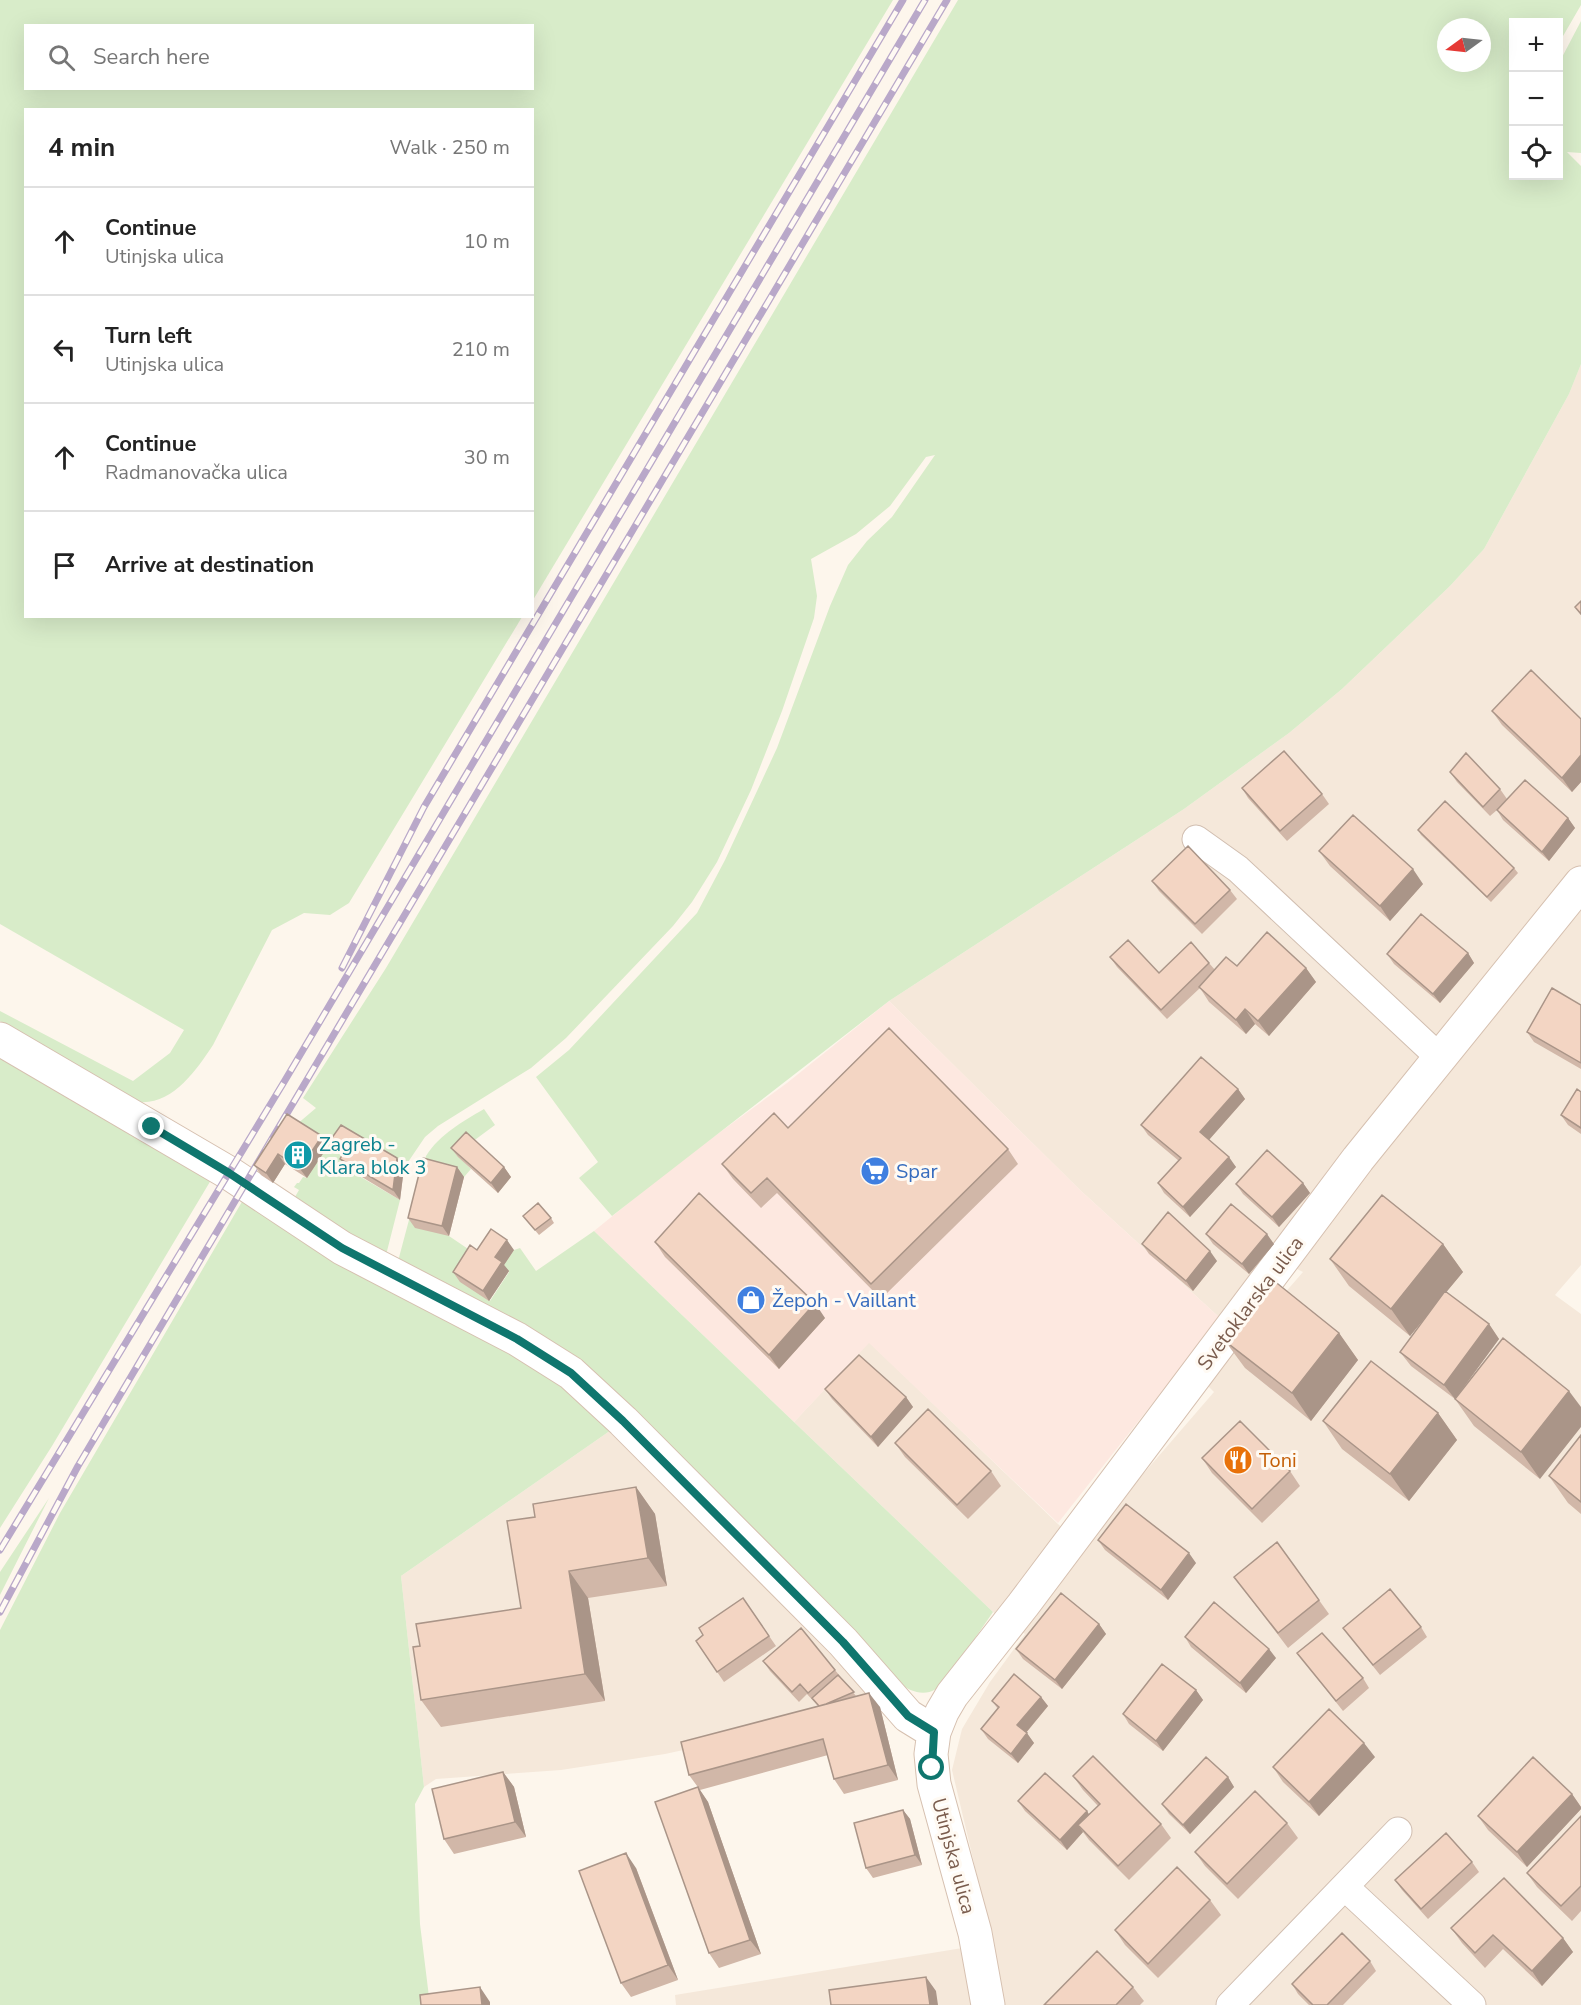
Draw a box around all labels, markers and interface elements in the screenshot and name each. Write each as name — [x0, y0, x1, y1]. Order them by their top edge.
north arrow — [1437, 18, 1491, 72]
map controls — [1509, 18, 1563, 180]
button: + — [1509, 18, 1563, 72]
search box — [24, 24, 534, 90]
icon: search — [45, 41, 78, 74]
text: Search here — [93, 42, 210, 72]
button: − — [1509, 72, 1563, 126]
button: locate — [1509, 126, 1563, 180]
text: 4 min — [48, 130, 115, 165]
text: Walk · 250 m — [390, 134, 510, 161]
text: Continue — [105, 213, 196, 243]
icon: ahead — [48, 225, 81, 258]
text: 10 m — [464, 228, 510, 255]
text: Utinjska ulica — [105, 243, 224, 270]
text: Turn left — [105, 321, 192, 351]
icon: left — [48, 333, 81, 366]
text: 210 m — [452, 336, 510, 363]
text: Utinjska ulica — [105, 351, 224, 378]
text: Continue — [105, 429, 196, 459]
icon: ahead — [48, 441, 81, 474]
text: 30 m — [464, 444, 510, 471]
text: Radmanovačka ulica — [105, 459, 288, 486]
icon: arrive — [48, 549, 81, 582]
text: Arrive at destination — [105, 550, 314, 580]
route end — [138, 1113, 164, 1139]
place label: Zagreb - Klara blok 3 — [319, 1131, 427, 1181]
building icon: Zagreb - Klara blok 3 — [282, 1139, 314, 1171]
supermarket icon: Spar — [859, 1155, 891, 1187]
place label: Spar — [896, 1158, 938, 1185]
street label: Svetoklarska ulica — [1191, 1231, 1310, 1376]
shop icon: Žepoh - Vaillant — [735, 1284, 767, 1316]
place label: Žepoh - Vaillant — [772, 1287, 917, 1314]
restaurant icon: Toni — [1222, 1444, 1254, 1476]
place label: Toni — [1259, 1447, 1297, 1474]
route start — [918, 1754, 944, 1780]
street label: Utinjska ulica — [925, 1795, 982, 1917]

